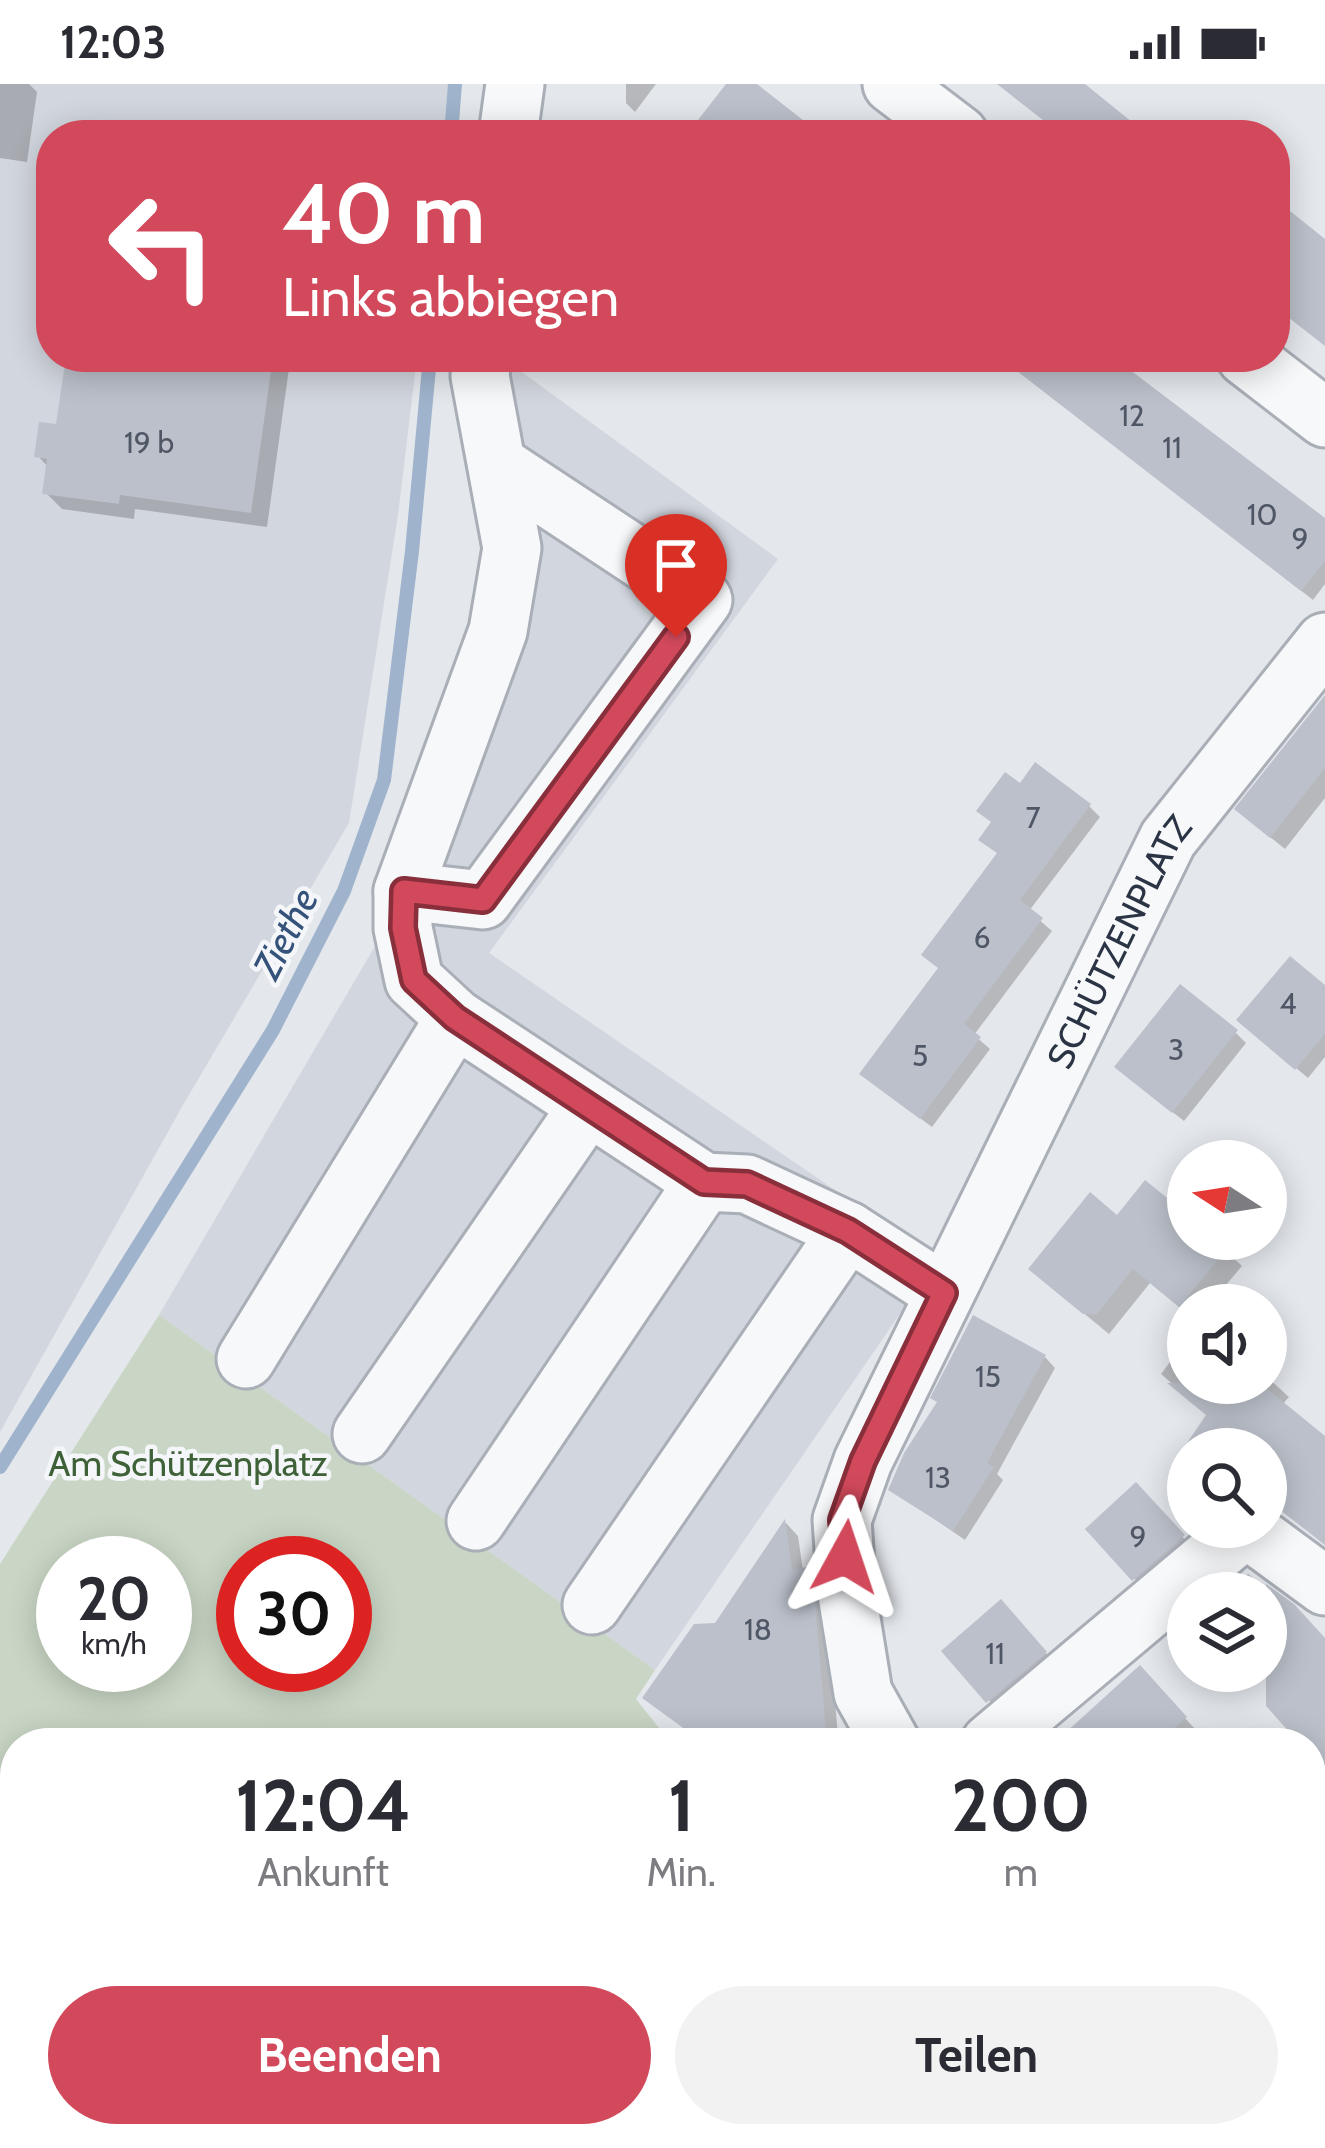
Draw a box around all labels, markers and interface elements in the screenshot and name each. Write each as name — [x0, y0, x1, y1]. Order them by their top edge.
text: 12:03 — [60, 15, 166, 69]
text: 40 m — [282, 162, 485, 264]
icon: left — [84, 168, 240, 324]
text: Links abbiegen — [282, 264, 619, 330]
house number: 12 — [1119, 397, 1145, 434]
house number: 19 b — [124, 424, 174, 461]
house number: 11 — [1162, 429, 1182, 466]
house number: 10 — [1247, 496, 1277, 533]
pin — [625, 514, 727, 637]
house number: 9 — [1291, 520, 1309, 557]
icon: arrive — [643, 532, 709, 598]
house number: 7 — [1025, 799, 1041, 836]
street label: SCHÜTZENPLATZ — [1037, 806, 1200, 1075]
water label: Ziethe — [241, 880, 328, 988]
house number: 6 — [973, 919, 991, 956]
house number: 4 — [1279, 985, 1297, 1022]
house number: 3 — [1168, 1031, 1184, 1068]
house number: 5 — [912, 1037, 928, 1074]
north arrow — [1167, 1140, 1287, 1260]
map controls — [1167, 1140, 1287, 1692]
button: sound — [1167, 1284, 1287, 1404]
house number: 15 — [975, 1358, 1001, 1395]
button: search — [1167, 1428, 1287, 1548]
park label: Am Schützenplatz — [48, 1441, 328, 1485]
house number: 13 — [925, 1459, 951, 1496]
position arrow — [782, 1494, 908, 1620]
house number: 9 — [1129, 1518, 1147, 1555]
speed limit sign: 30 — [216, 1536, 372, 1692]
text: 20 — [77, 1562, 151, 1635]
button: layers — [1167, 1572, 1287, 1692]
house number: 18 — [744, 1611, 772, 1648]
text: km/h — [81, 1625, 147, 1662]
house number: 11 — [985, 1635, 1005, 1672]
text: 12:04 — [235, 1762, 411, 1849]
text: 1 — [668, 1762, 694, 1849]
text: 200 — [951, 1762, 1091, 1849]
text: Ankunft — [258, 1848, 389, 1896]
text: Min. — [646, 1848, 716, 1896]
text: m — [1004, 1848, 1038, 1896]
button: Beenden — [48, 1986, 651, 2124]
button: Teilen — [675, 1986, 1278, 2124]

